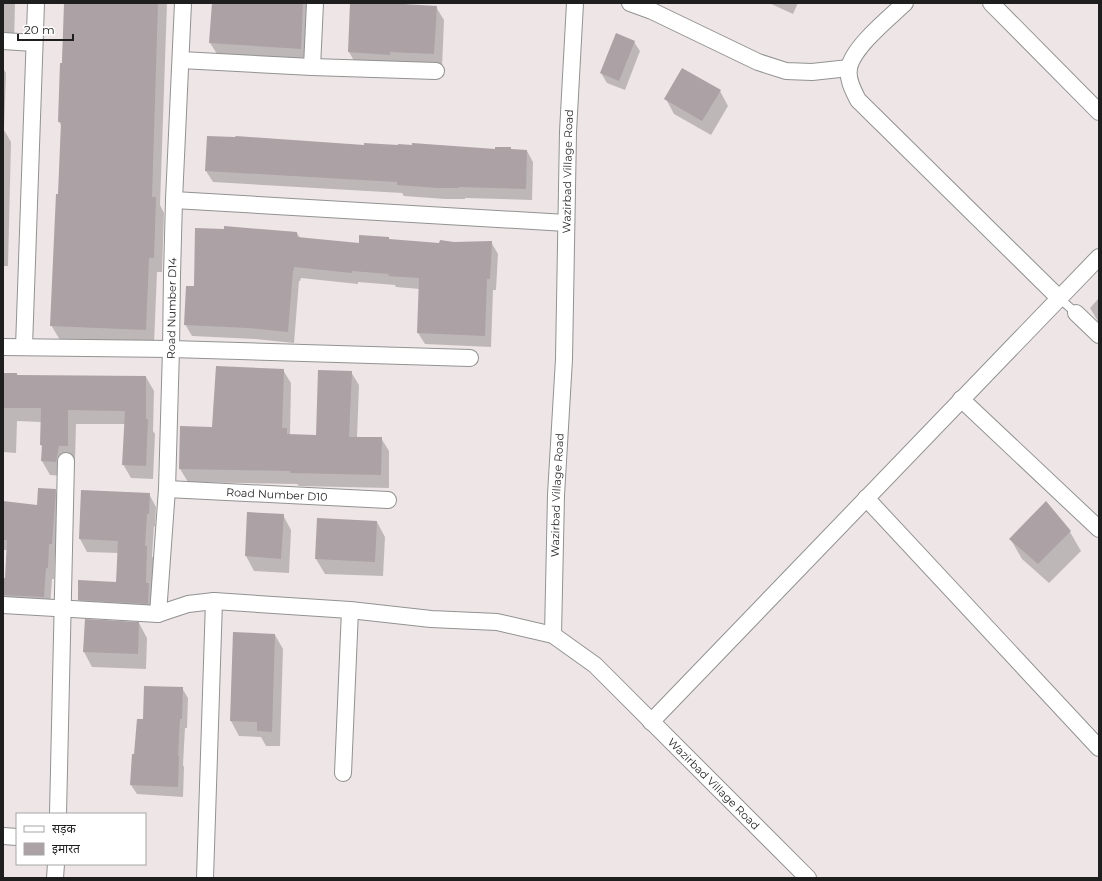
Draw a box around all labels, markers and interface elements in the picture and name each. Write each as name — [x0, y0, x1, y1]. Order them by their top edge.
scale bar — [18, 16, 73, 42]
text: 20 m — [24, 22, 55, 37]
street label: Wazirbad Village Road — [559, 109, 576, 233]
street label: Road Number D14 — [164, 257, 179, 359]
street label: Wazirbad Village Road — [548, 433, 567, 557]
street label: Road Number D10 — [226, 485, 328, 504]
street label: Wazirbad Village Road — [665, 735, 763, 833]
legend — [16, 813, 146, 865]
text: सड़क — [52, 821, 77, 836]
text: इमारत — [52, 841, 81, 856]

